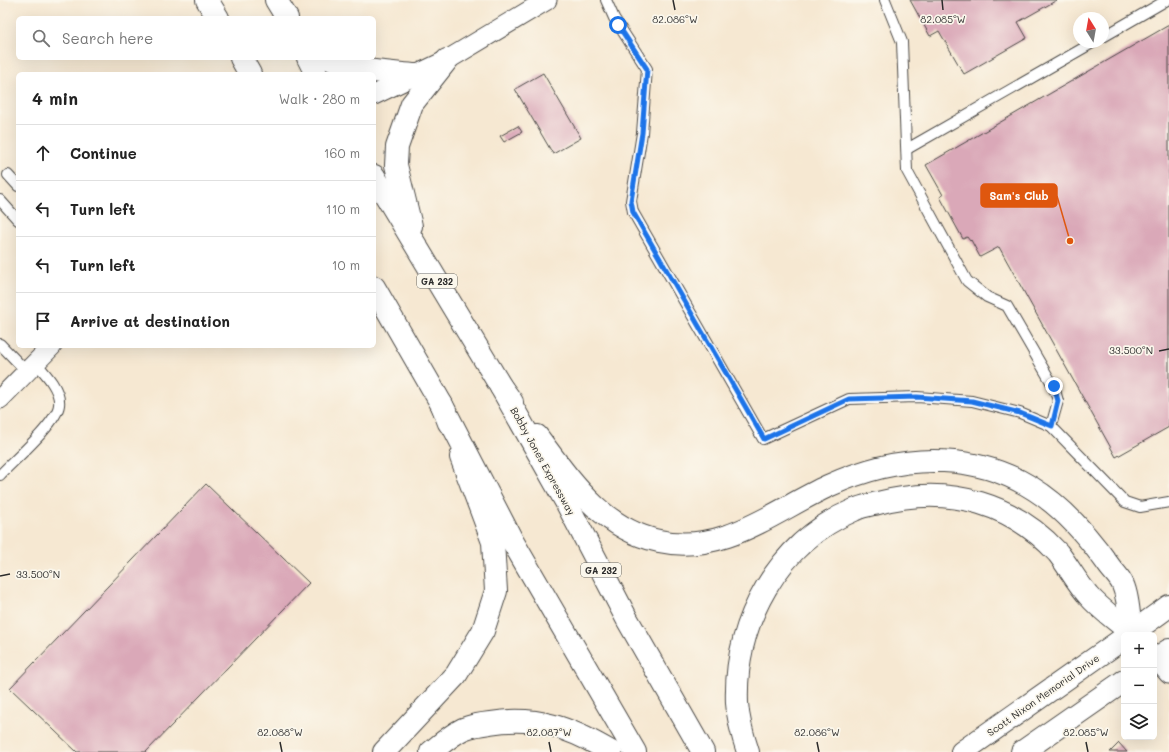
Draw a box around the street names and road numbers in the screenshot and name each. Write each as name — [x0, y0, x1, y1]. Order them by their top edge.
road number: GA 232 — [417, 274, 457, 288]
street label: Bobby Jones Expressway — [507, 404, 579, 518]
road number: GA 232 — [581, 563, 621, 577]
street label: Scott Nixon Memorial Drive — [984, 651, 1102, 739]

